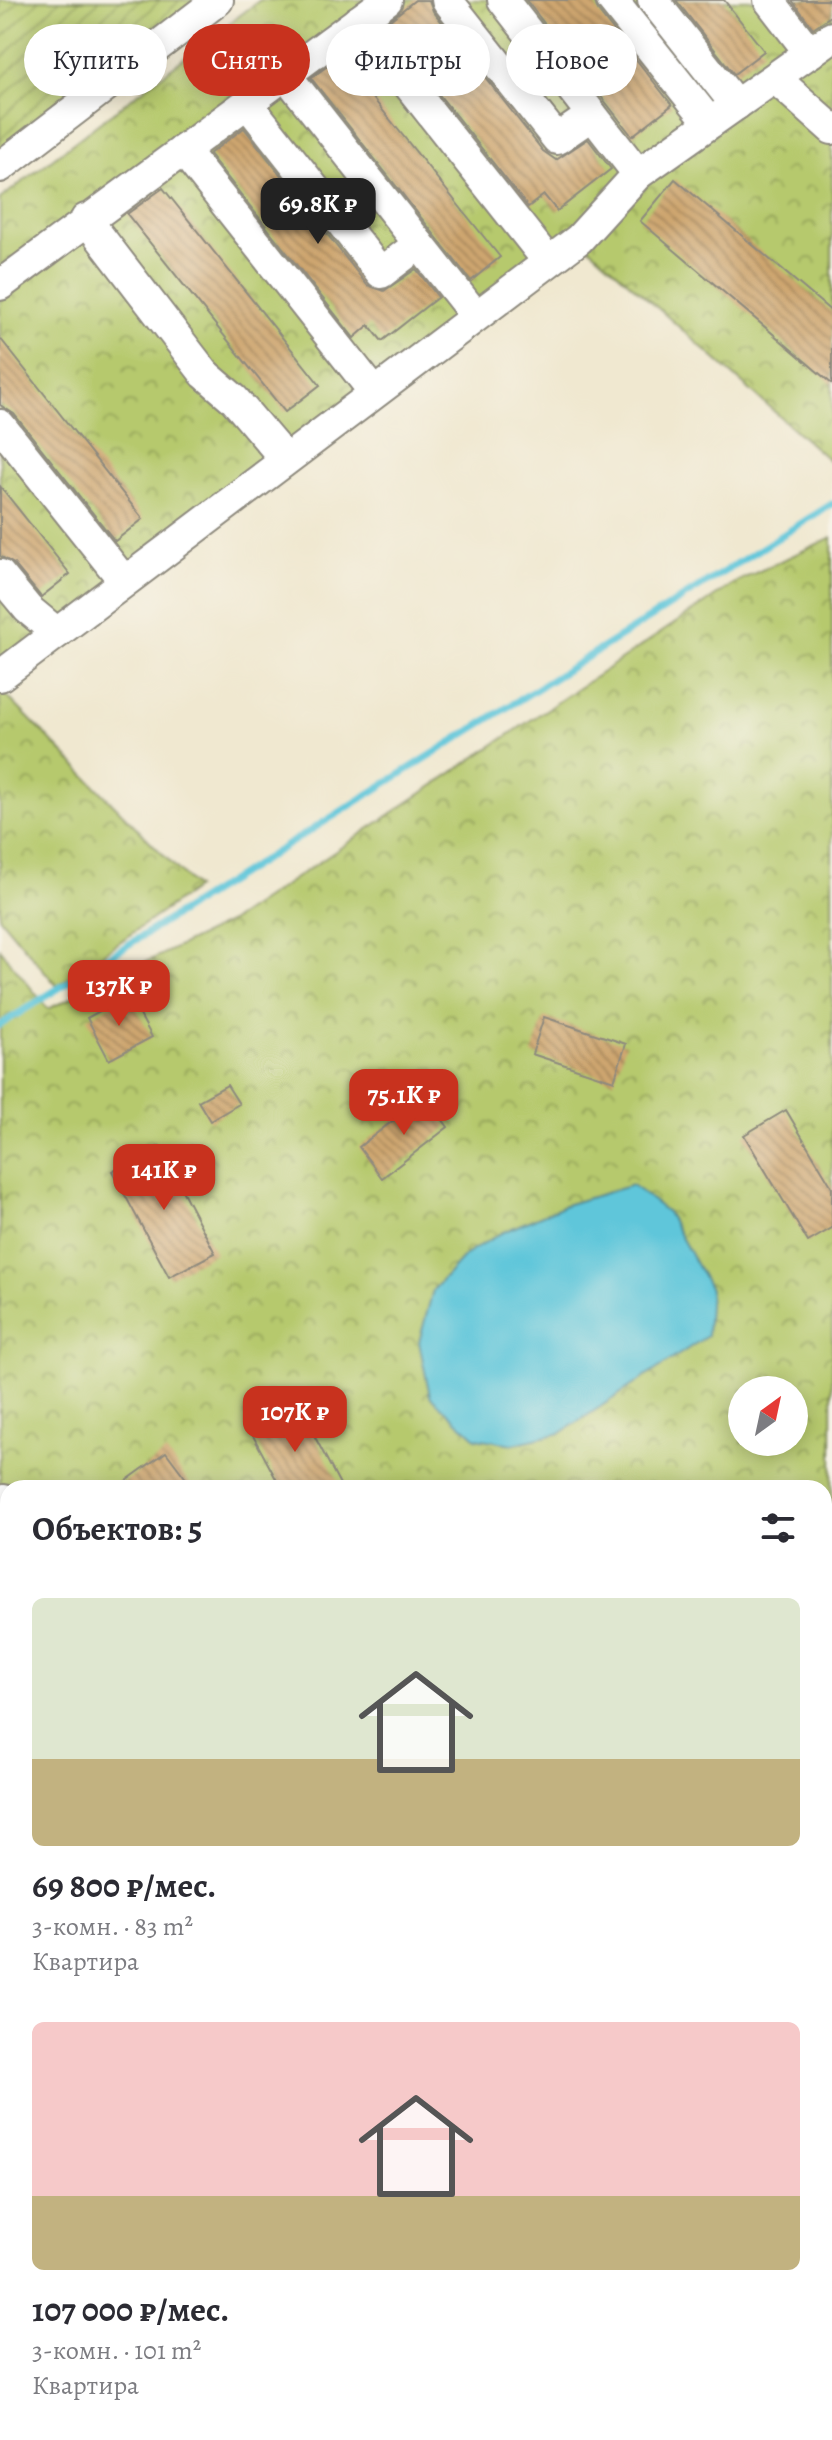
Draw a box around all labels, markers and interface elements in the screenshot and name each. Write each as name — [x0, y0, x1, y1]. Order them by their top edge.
chip: Купить — [24, 24, 167, 96]
chip: Снять — [183, 24, 310, 96]
chip: Фильтры — [326, 24, 490, 96]
chip: Новое — [506, 24, 637, 96]
pin: 69.8K ₽ — [244, 178, 392, 246]
text: 69.8K ₽ — [279, 186, 357, 221]
pin: 137K ₽ — [54, 960, 184, 1028]
text: 137K ₽ — [86, 968, 152, 1003]
pin: 75.1K ₽ — [330, 1069, 478, 1137]
text: 75.1K ₽ — [367, 1077, 441, 1112]
pin: 141K ₽ — [99, 1144, 229, 1212]
text: 141K ₽ — [131, 1152, 197, 1187]
north arrow — [728, 1376, 808, 1456]
map controls — [728, 1376, 808, 1456]
pin: 107K ₽ — [230, 1386, 360, 1454]
text: 107K ₽ — [261, 1394, 329, 1429]
text: Объектов: 5 — [32, 1505, 203, 1552]
icon: filters — [756, 1506, 800, 1550]
icon: home — [344, 1650, 488, 1794]
text: 69 800 ₽/мес. — [32, 1862, 216, 1909]
text: 3-комн. · 83 m² — [32, 1909, 193, 1944]
text: Квартира — [32, 1944, 139, 1979]
icon: home — [344, 2074, 488, 2218]
text: 107 000 ₽/мес. — [32, 2286, 229, 2333]
text: 3-комн. · 101 m² — [32, 2333, 201, 2368]
text: Квартира — [32, 2368, 139, 2403]

